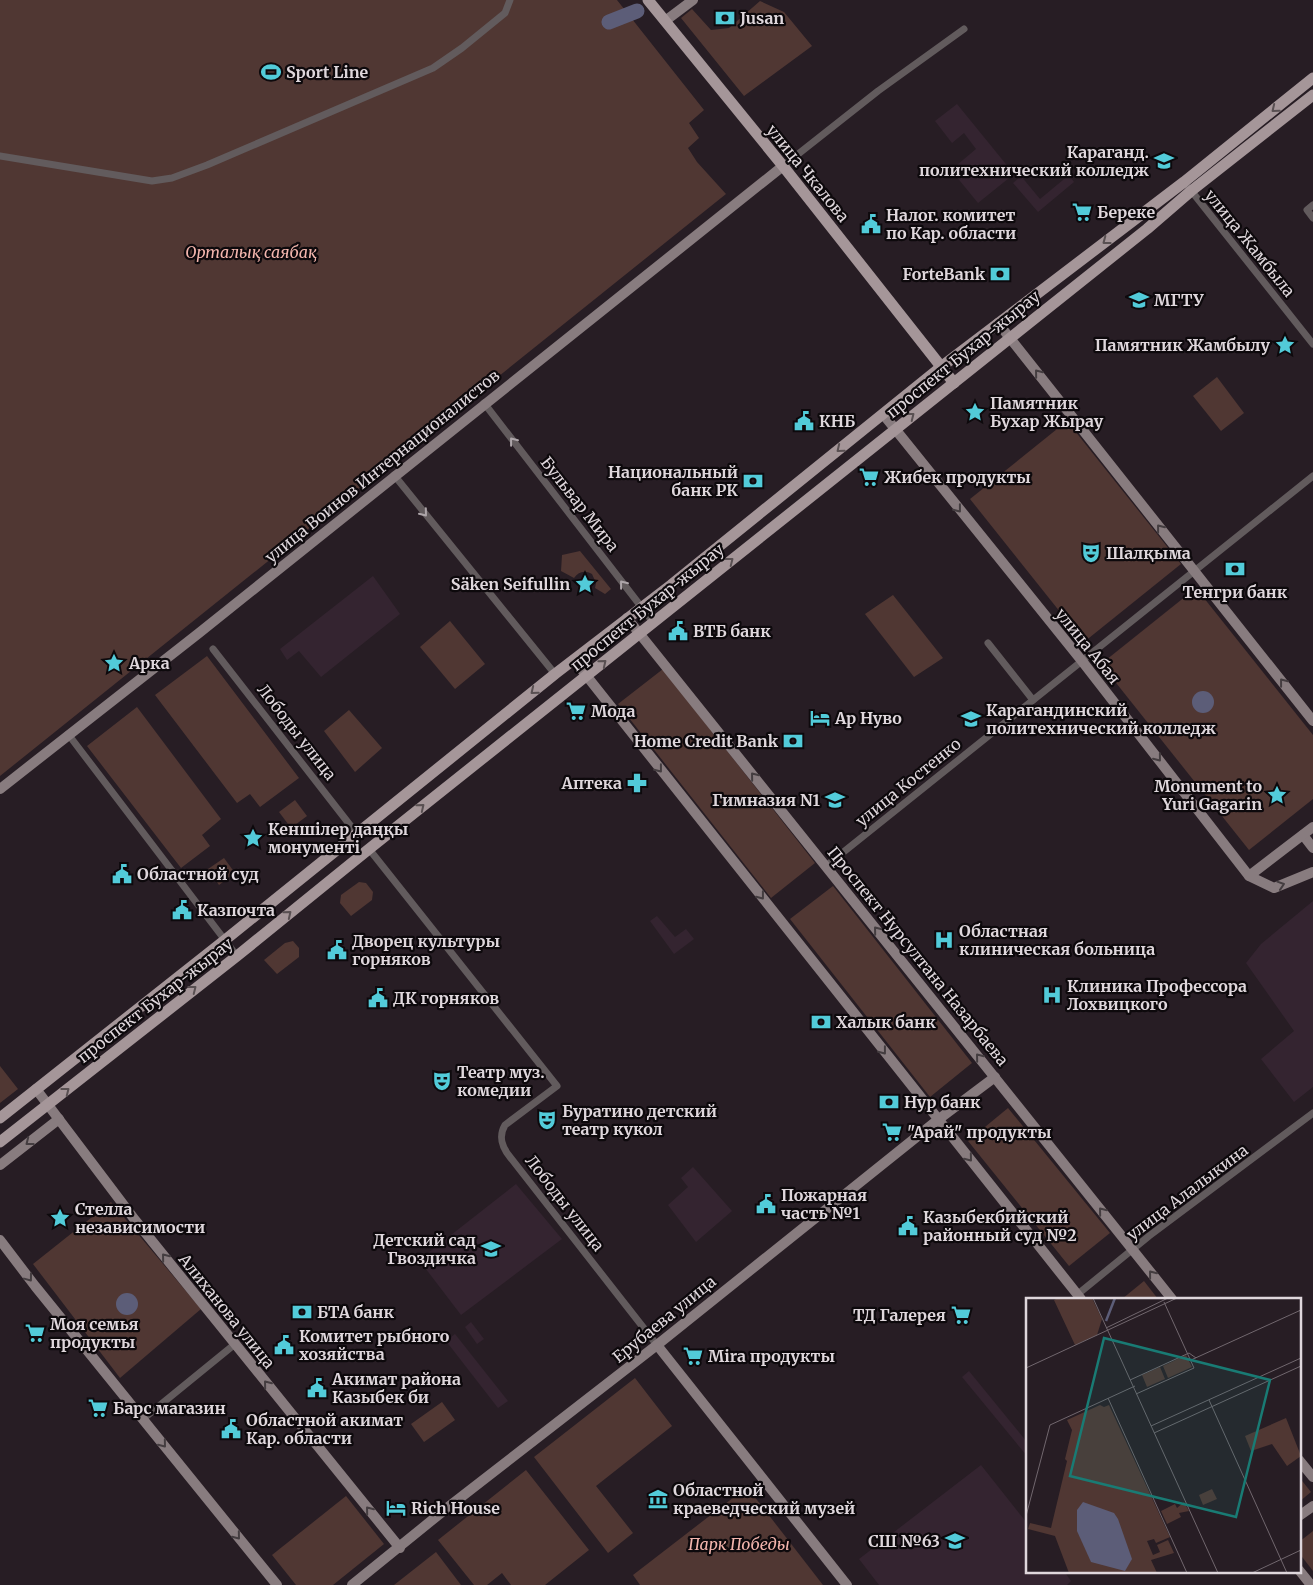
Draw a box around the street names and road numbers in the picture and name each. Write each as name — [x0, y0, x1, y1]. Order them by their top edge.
street label: улица Чкалова — [763, 120, 854, 226]
street label: улица Жамбыла — [1201, 185, 1300, 301]
street label: проспект Бухар-жырау — [882, 285, 1044, 422]
street label: улица Воинов Интернационалистов — [261, 365, 503, 567]
street label: Бульвар Мира — [537, 452, 624, 556]
street label: проспект Бухар-жырау — [566, 538, 728, 675]
street label: улица Абая — [1051, 604, 1125, 688]
street label: Лободы улица — [253, 680, 341, 784]
street label: улица Костенко — [851, 733, 965, 831]
street label: Проспект Нурсултана Назарбаева — [823, 842, 1013, 1070]
street label: проспект Бухар-жырау — [73, 933, 237, 1067]
street label: улица Алалыкина — [1122, 1140, 1252, 1244]
street label: Лободы улица — [521, 1151, 609, 1255]
street label: Алиханова улица — [174, 1249, 280, 1373]
street label: Ерубаева улица — [608, 1271, 720, 1367]

